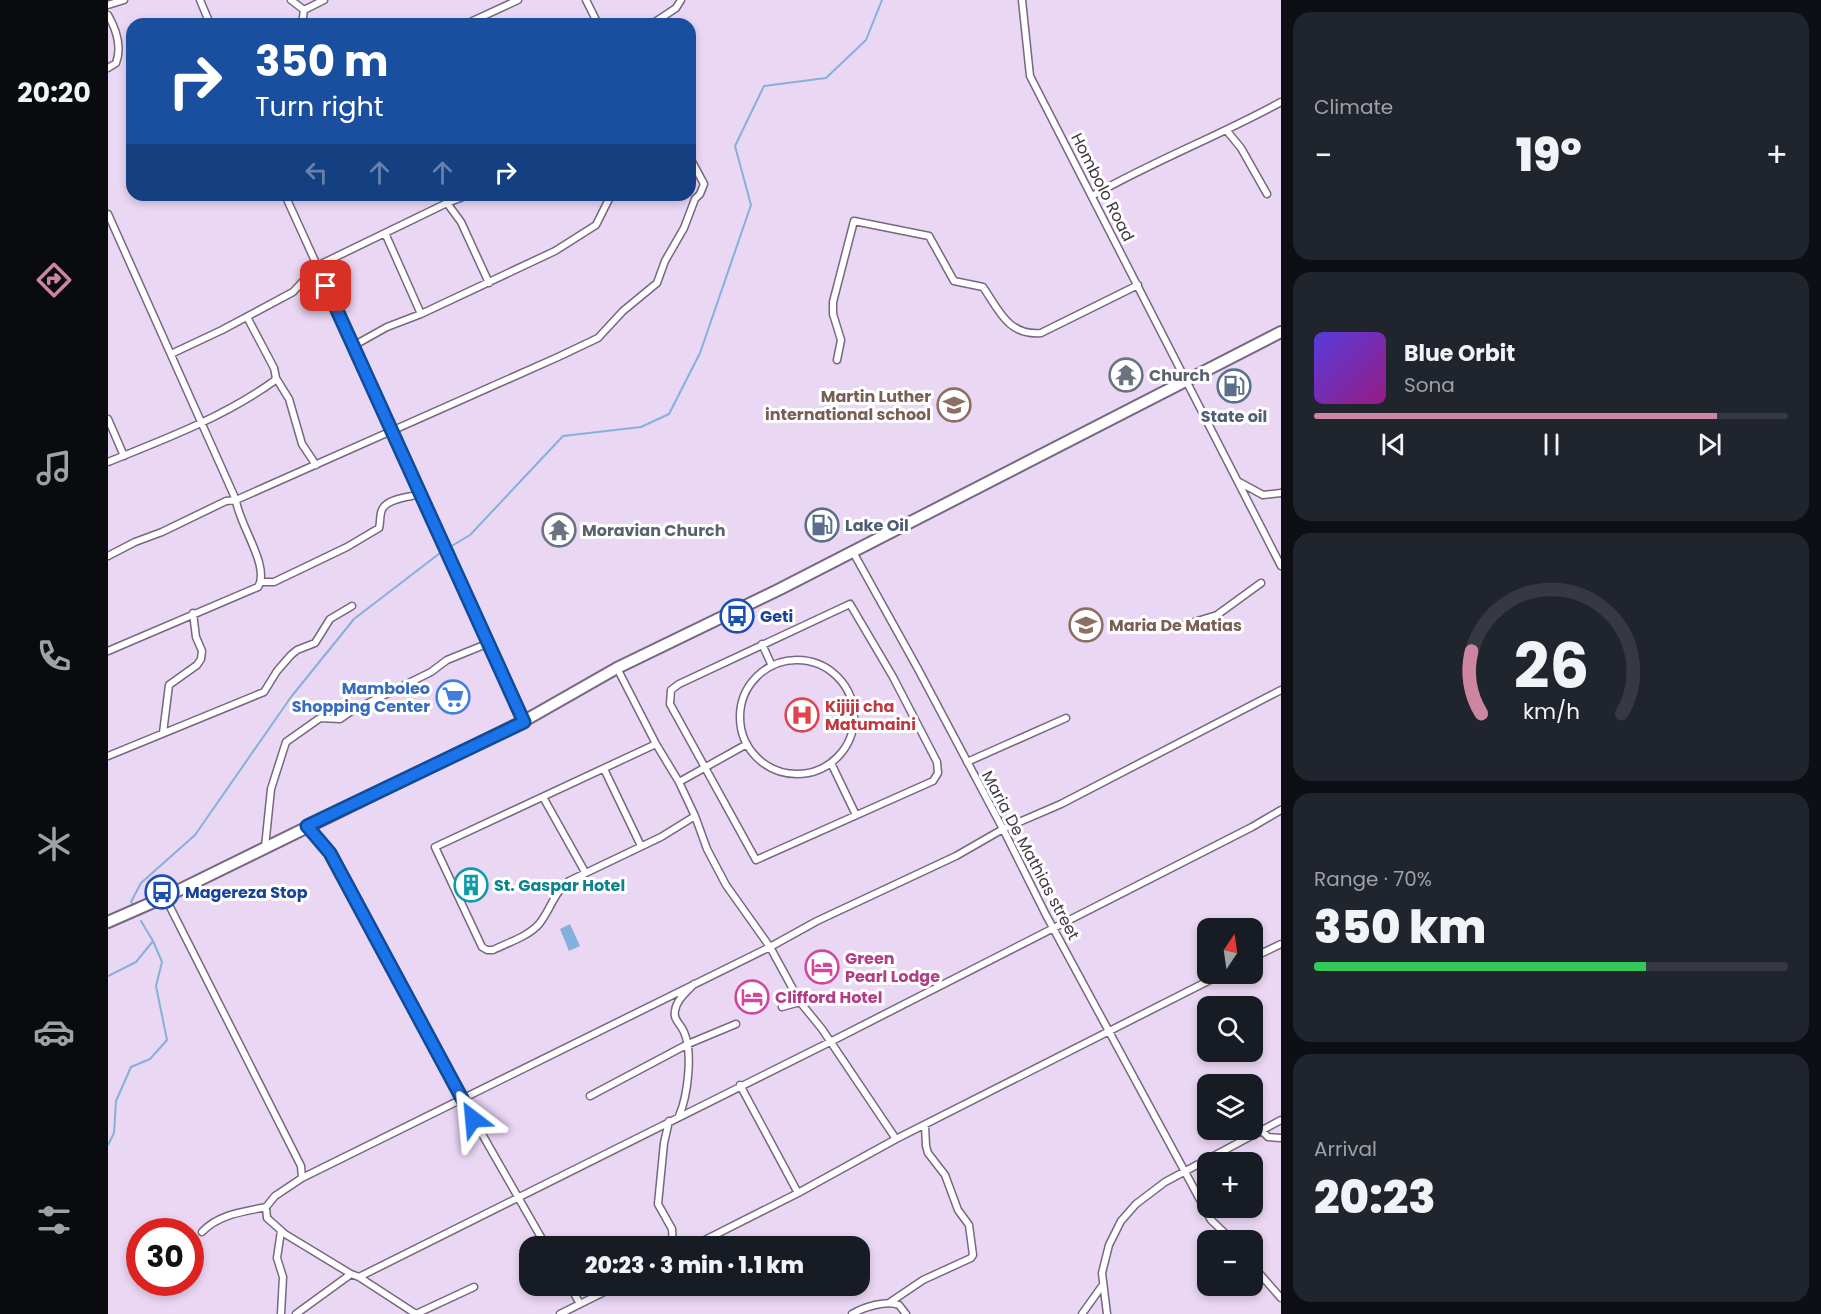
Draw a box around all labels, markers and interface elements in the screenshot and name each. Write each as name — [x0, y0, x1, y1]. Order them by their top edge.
text: 350 m — [255, 32, 388, 91]
icon: right — [156, 42, 234, 120]
text: 20:20 — [17, 74, 91, 111]
text: Turn right — [255, 88, 384, 125]
text: Climate — [1314, 93, 1393, 121]
text: 19° — [1516, 124, 1582, 187]
street label: Hombolo Road — [1065, 129, 1140, 245]
text: − — [1314, 132, 1332, 179]
text: + — [1765, 132, 1788, 179]
icon: left — [300, 156, 333, 189]
icon: ahead — [363, 156, 396, 189]
icon: ahead — [426, 156, 459, 189]
icon: right — [489, 156, 522, 189]
icon: directions — [33, 259, 75, 301]
pin — [300, 260, 351, 311]
icon: arrive — [309, 269, 342, 302]
text: Blue Orbit — [1404, 338, 1515, 369]
temple icon: Church — [1108, 357, 1144, 393]
place label: Church — [1149, 364, 1210, 387]
fuel station icon: State oil — [1216, 368, 1252, 404]
text: Sona — [1404, 371, 1455, 399]
place label: Martin Luther international school — [765, 385, 931, 426]
school or university icon: Martin Luther international school — [936, 387, 972, 423]
place label: State oil — [1201, 405, 1267, 428]
icon: previous — [1377, 428, 1410, 461]
icon: pause — [1535, 428, 1568, 461]
icon: next — [1693, 428, 1726, 461]
icon: music — [33, 447, 75, 489]
fuel station icon: Lake Oil — [804, 507, 840, 543]
temple icon: Moravian Church — [541, 512, 577, 548]
place label: Lake Oil — [845, 514, 909, 537]
place label: Moravian Church — [582, 519, 725, 542]
bus stop icon: Geti — [719, 598, 755, 634]
place label: Geti — [760, 605, 793, 628]
school or university icon: Maria De Matias — [1068, 607, 1104, 643]
place label: Maria De Matias — [1109, 614, 1242, 637]
text: 26 — [1513, 622, 1589, 710]
icon: phone — [33, 635, 75, 677]
place label: Mamboleo Shopping Center — [292, 677, 430, 718]
supermarket icon: Mamboleo Shopping Center — [435, 679, 471, 715]
place label: Kijiji cha Matumaini — [825, 695, 916, 736]
text: km/h — [1522, 696, 1580, 727]
hospital icon: Kijiji cha Matumaini — [784, 697, 820, 733]
street label: Maria De Mathias street — [976, 766, 1085, 944]
icon: climate — [33, 823, 75, 865]
text: Range · 70% — [1314, 865, 1432, 893]
building icon: St. Gaspar Hotel — [453, 867, 489, 903]
bus stop icon: Magereza Stop — [144, 874, 180, 910]
place label: St. Gaspar Hotel — [494, 874, 625, 897]
place label: Magereza Stop — [185, 881, 308, 904]
text: 350 km — [1314, 896, 1486, 959]
north arrow — [1197, 918, 1263, 984]
map controls — [1197, 918, 1263, 1296]
place label: Green Pearl Lodge — [845, 947, 940, 988]
hotel icon: Green Pearl Lodge — [804, 949, 840, 985]
hotel icon: Clifford Hotel — [734, 979, 770, 1015]
place label: Clifford Hotel — [775, 986, 882, 1009]
button: search — [1197, 996, 1263, 1062]
icon: car — [33, 1011, 75, 1053]
button: layers — [1197, 1074, 1263, 1140]
position arrow — [441, 1087, 505, 1151]
text: Arrival — [1314, 1135, 1377, 1163]
button: + — [1197, 1152, 1263, 1218]
text: 20:23 — [1314, 1166, 1436, 1229]
icon: filters — [33, 1199, 75, 1241]
speed limit sign: 30 — [126, 1218, 204, 1296]
button: − — [1197, 1230, 1263, 1296]
text: 20:23 · 3 min · 1.1 km — [585, 1250, 804, 1281]

